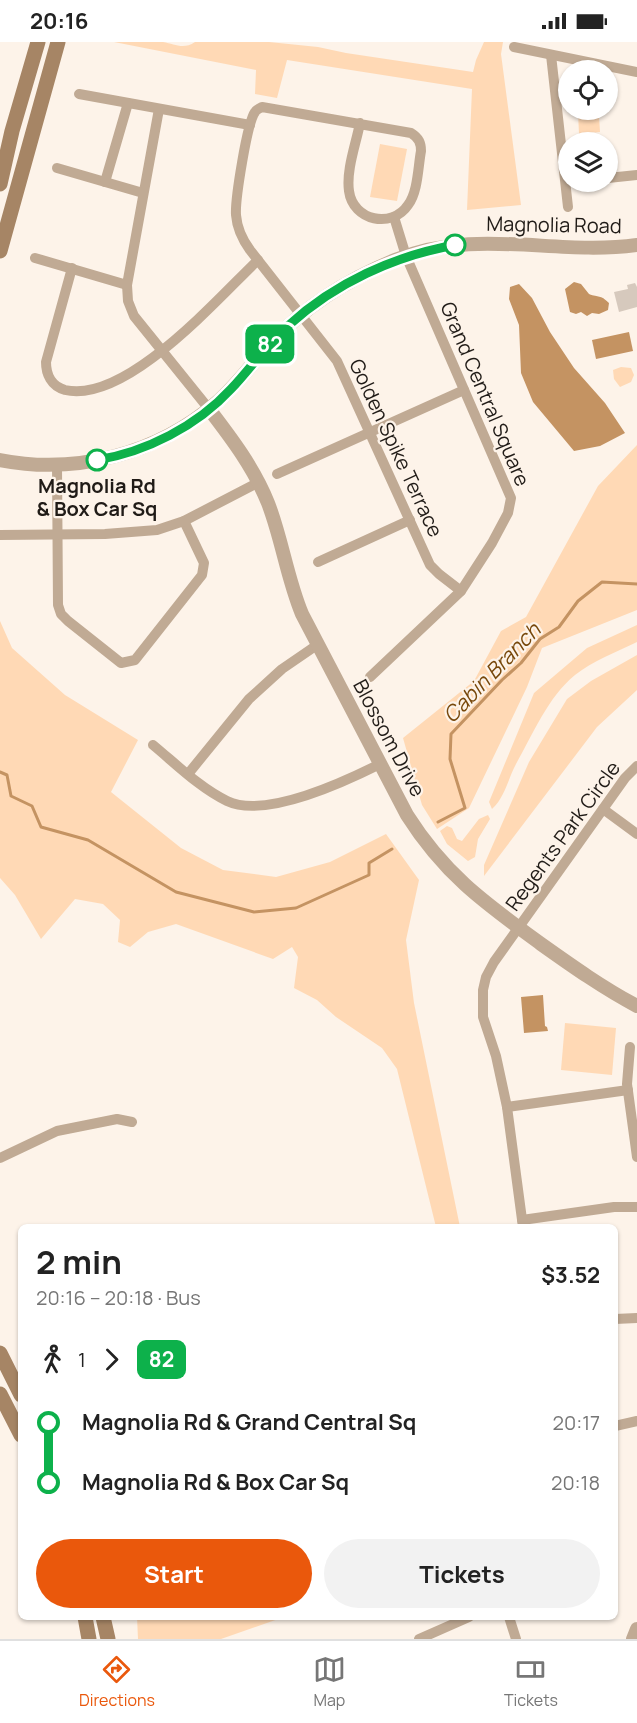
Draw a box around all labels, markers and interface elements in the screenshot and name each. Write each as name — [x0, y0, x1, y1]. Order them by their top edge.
text: 20:16 — [30, 6, 88, 36]
map controls — [558, 60, 618, 192]
button: locate — [558, 60, 618, 120]
button: layers — [558, 132, 618, 192]
street label: Magnolia Road — [486, 210, 622, 239]
unlabelled marker — [444, 234, 466, 256]
street label: Grand Central Square — [434, 298, 537, 490]
line badge: 82 — [243, 324, 297, 364]
text: 82 — [257, 330, 283, 358]
street label: Golden Spike Terrace — [343, 354, 450, 541]
marker: Magnolia Rd & Box Car Sq — [86, 449, 108, 471]
place label: Magnolia Rd & Box Car Sq — [37, 472, 157, 522]
water label: Cabin Branch — [436, 615, 547, 728]
street label: Blossom Drive — [347, 674, 432, 801]
street label: Regents Park Circle — [499, 755, 626, 916]
text: 2 min — [36, 1239, 122, 1284]
text: $3.52 — [541, 1260, 600, 1290]
text: 20:16 – 20:18 · Bus — [36, 1284, 201, 1311]
icon: walk — [36, 1343, 69, 1376]
icon: forward — [95, 1343, 128, 1376]
text: 82 — [149, 1345, 174, 1373]
text: 1 — [78, 1346, 86, 1373]
text: Magnolia Rd & Grand Central Sq — [82, 1407, 416, 1437]
text: 20:17 — [553, 1409, 600, 1436]
text: Magnolia Rd & Box Car Sq — [82, 1467, 349, 1497]
text: 20:18 — [551, 1469, 600, 1496]
button: Start — [36, 1539, 312, 1608]
button: Tickets — [324, 1539, 600, 1608]
tab: Directions — [79, 1653, 155, 1711]
tab: Map — [313, 1653, 346, 1711]
tab: Tickets — [504, 1653, 558, 1711]

